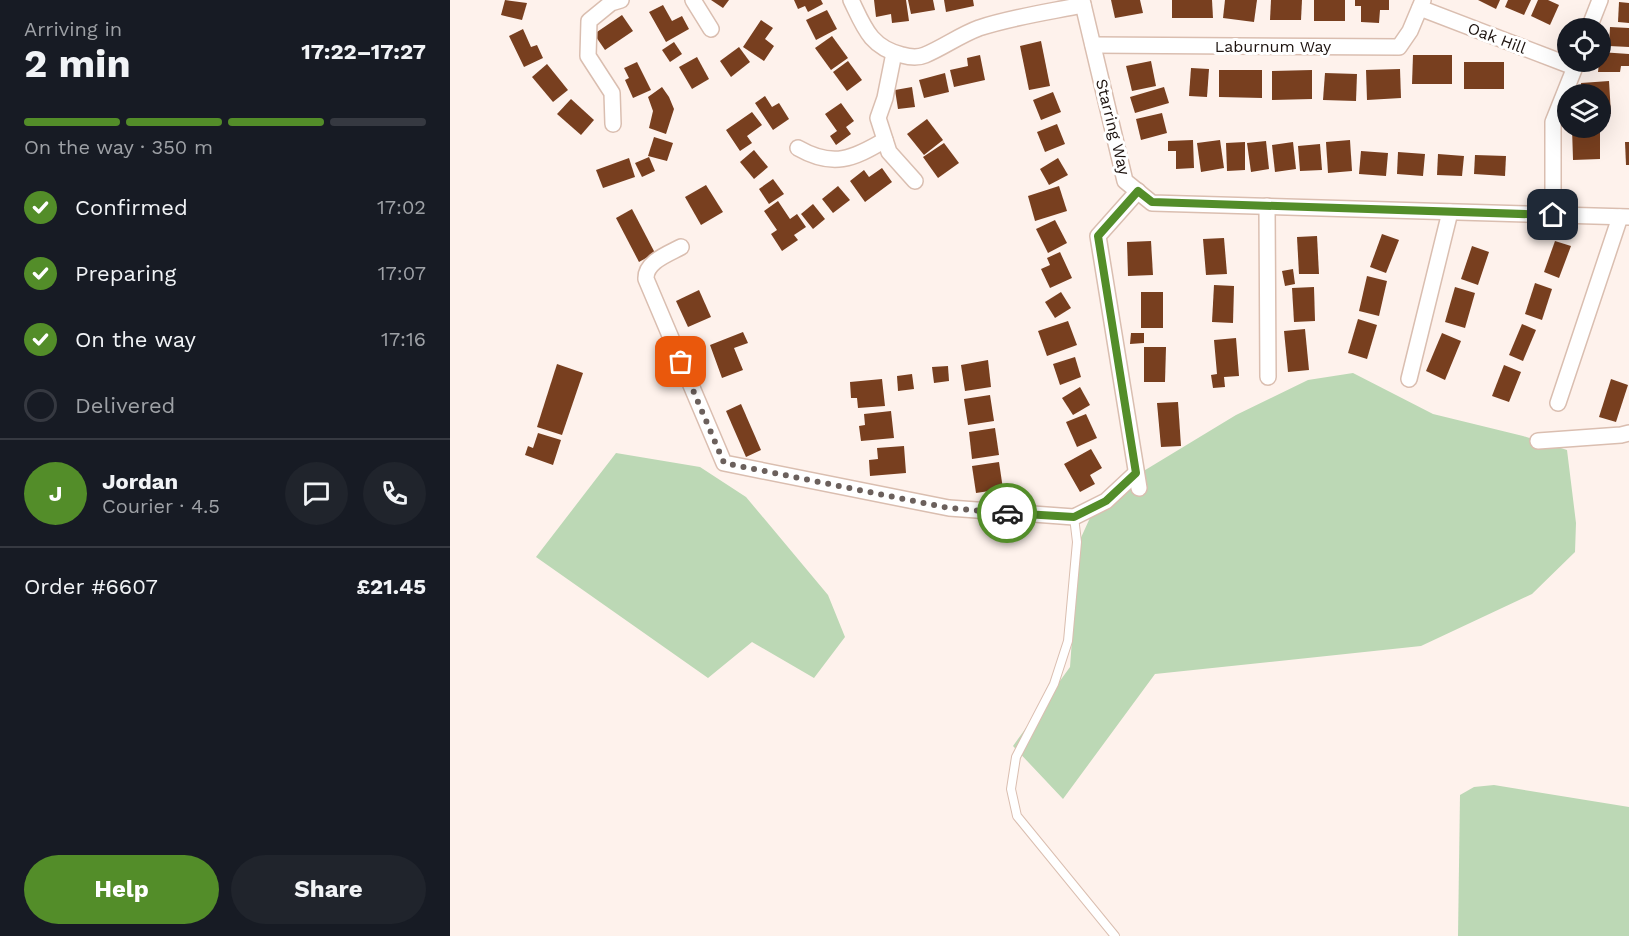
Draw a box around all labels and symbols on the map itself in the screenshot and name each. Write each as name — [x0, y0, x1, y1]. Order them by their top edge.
street label: Oak Hill — [1465, 18, 1529, 58]
street label: Laburnum Way — [1215, 37, 1332, 56]
street label: Starring Way — [1092, 77, 1134, 178]
pin — [1527, 189, 1578, 240]
pin — [655, 336, 706, 387]
courier — [977, 483, 1037, 543]

